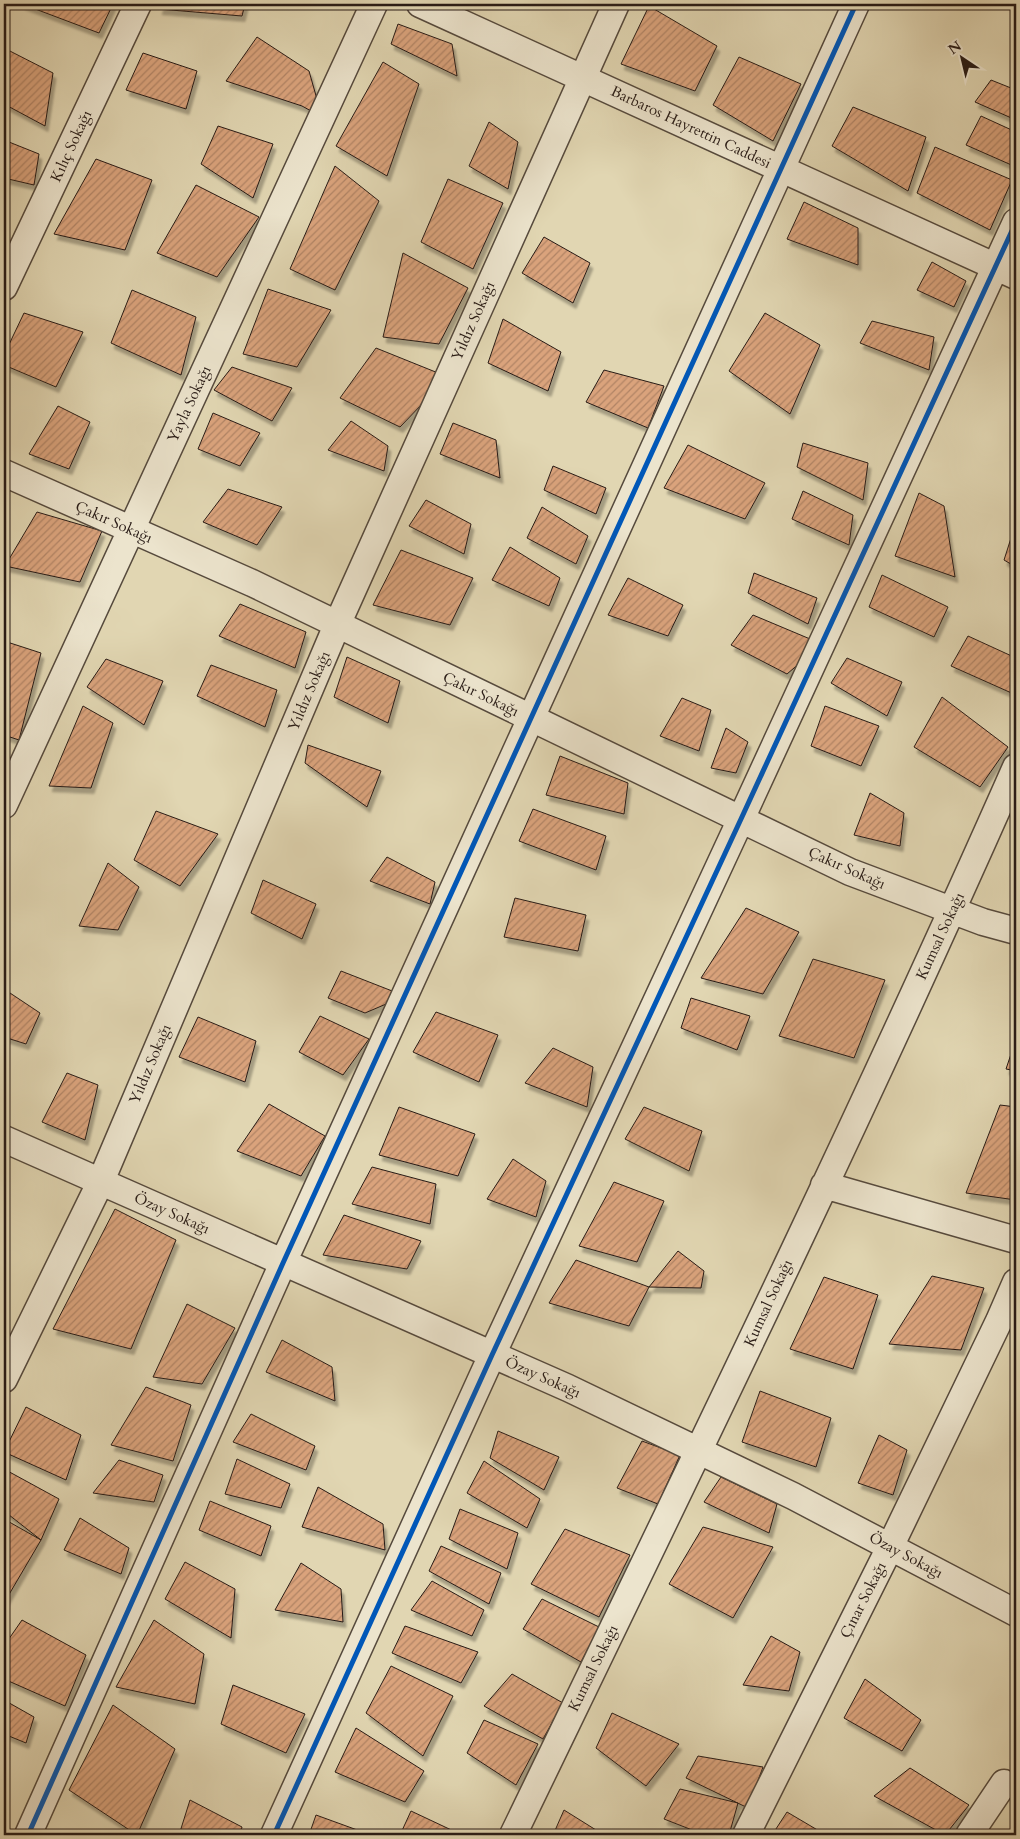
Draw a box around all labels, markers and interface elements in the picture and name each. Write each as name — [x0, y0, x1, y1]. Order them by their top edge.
north arrow — [938, 32, 988, 82]
text: N — [944, 36, 965, 59]
street label: Barbaros Hayrettin Caddesi — [608, 81, 774, 173]
street label: Kılıç Sokağı — [46, 107, 96, 185]
street label: Yıldız Sokağı — [447, 278, 499, 364]
street label: Yayla Sokağı — [162, 362, 216, 446]
street label: Çakır Sokağı — [72, 496, 156, 548]
street label: Yıldız Sokağı — [283, 648, 335, 734]
street label: Çakır Sokağı — [440, 667, 522, 721]
street label: Çakır Sokağı — [805, 842, 889, 894]
street label: Kumsal Sokağı — [911, 889, 969, 983]
street label: Yıldız Sokağı — [124, 1021, 176, 1107]
street label: Özay Sokağı — [131, 1187, 213, 1239]
street label: Kumsal Sokağı — [739, 1256, 797, 1350]
street label: Özay Sokağı — [502, 1351, 584, 1403]
street label: Özay Sokağı — [866, 1527, 946, 1583]
street label: Çınar Sokağı — [835, 1558, 891, 1642]
street label: Kumsal Sokağı — [563, 1621, 623, 1715]

